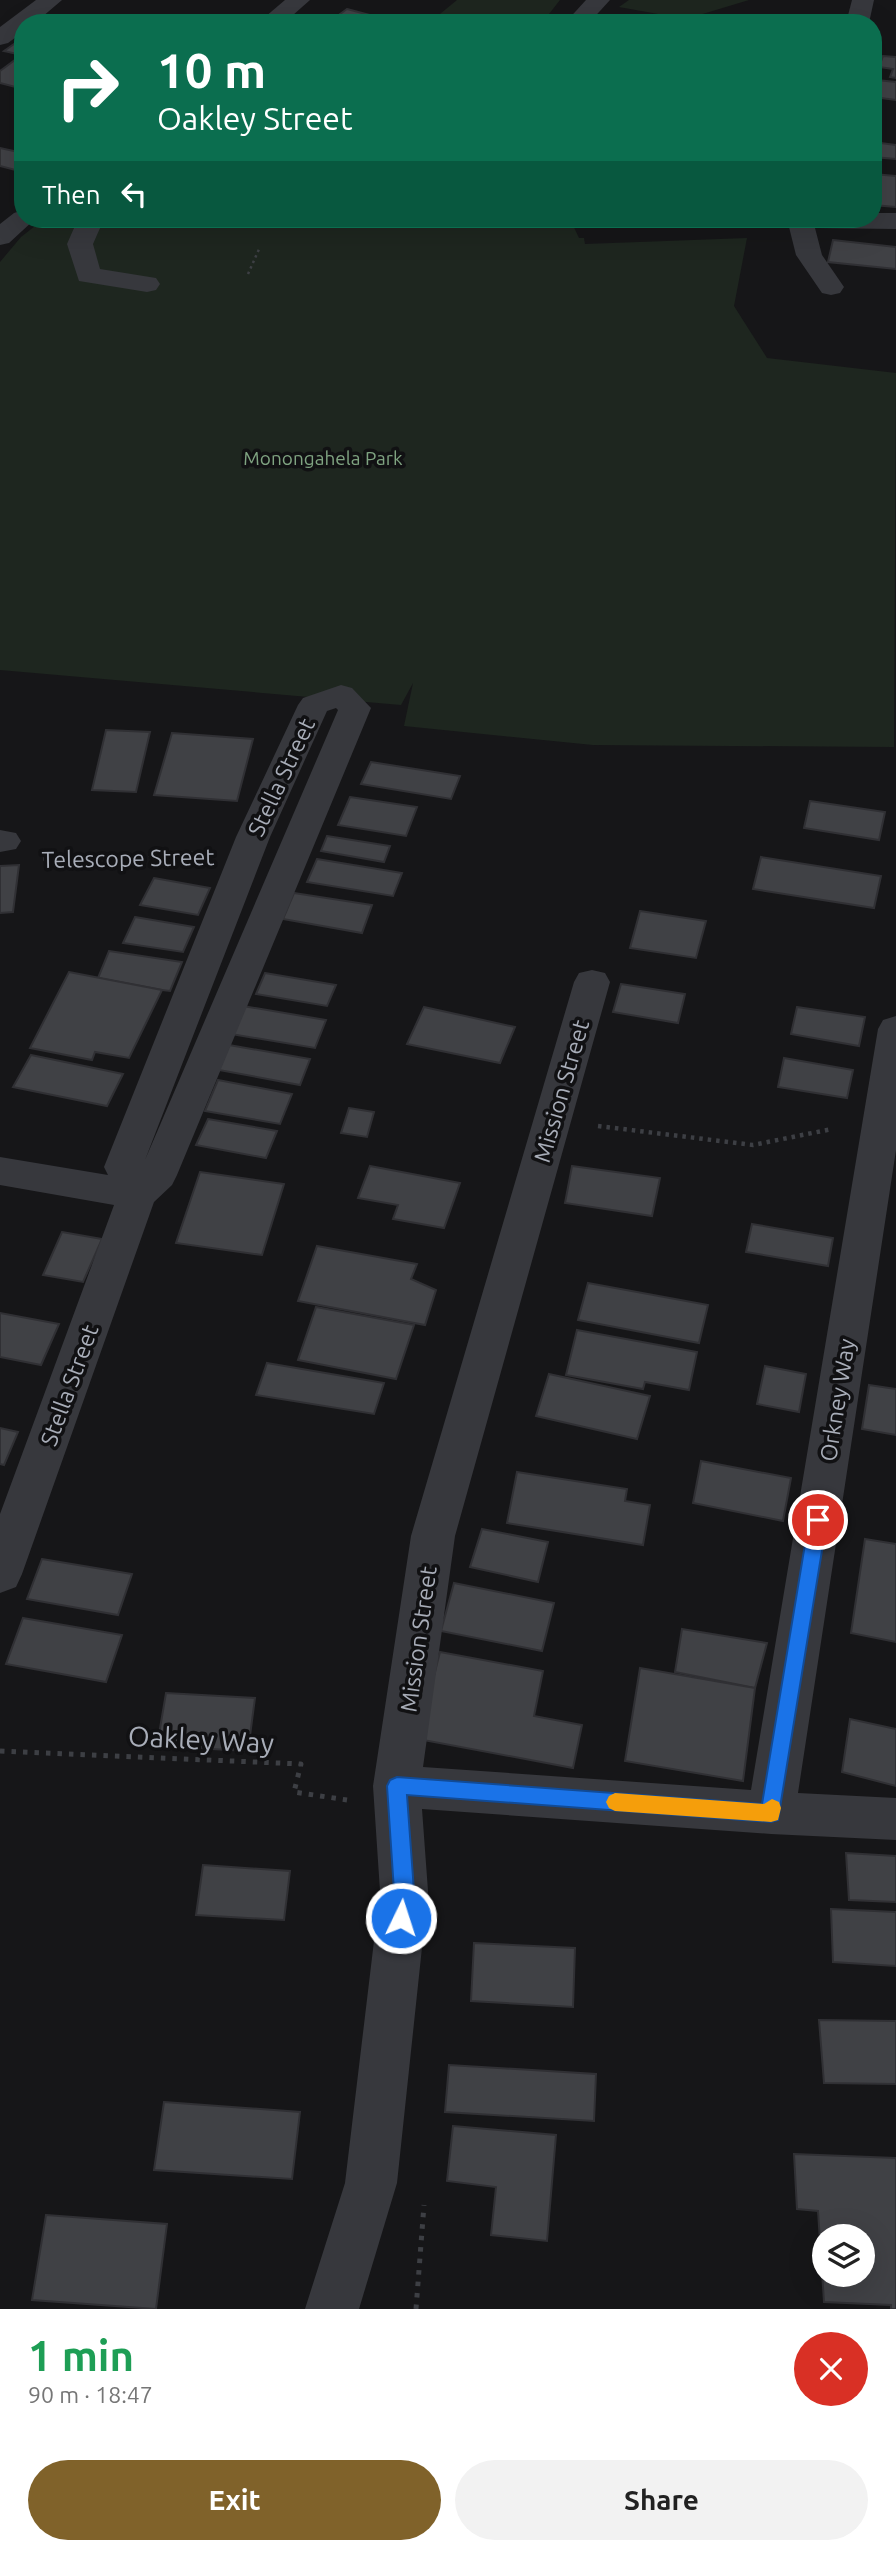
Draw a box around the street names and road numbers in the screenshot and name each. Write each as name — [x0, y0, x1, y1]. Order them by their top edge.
street label: Stella Street — [243, 714, 319, 840]
street label: Telescope Street — [41, 844, 215, 872]
street label: Mission Street — [529, 1017, 593, 1165]
street label: Stella Street — [36, 1321, 102, 1449]
street label: Orkney Way — [815, 1337, 859, 1463]
street label: Mission Street — [395, 1564, 441, 1714]
street label: Oakley Way — [127, 1720, 275, 1758]

